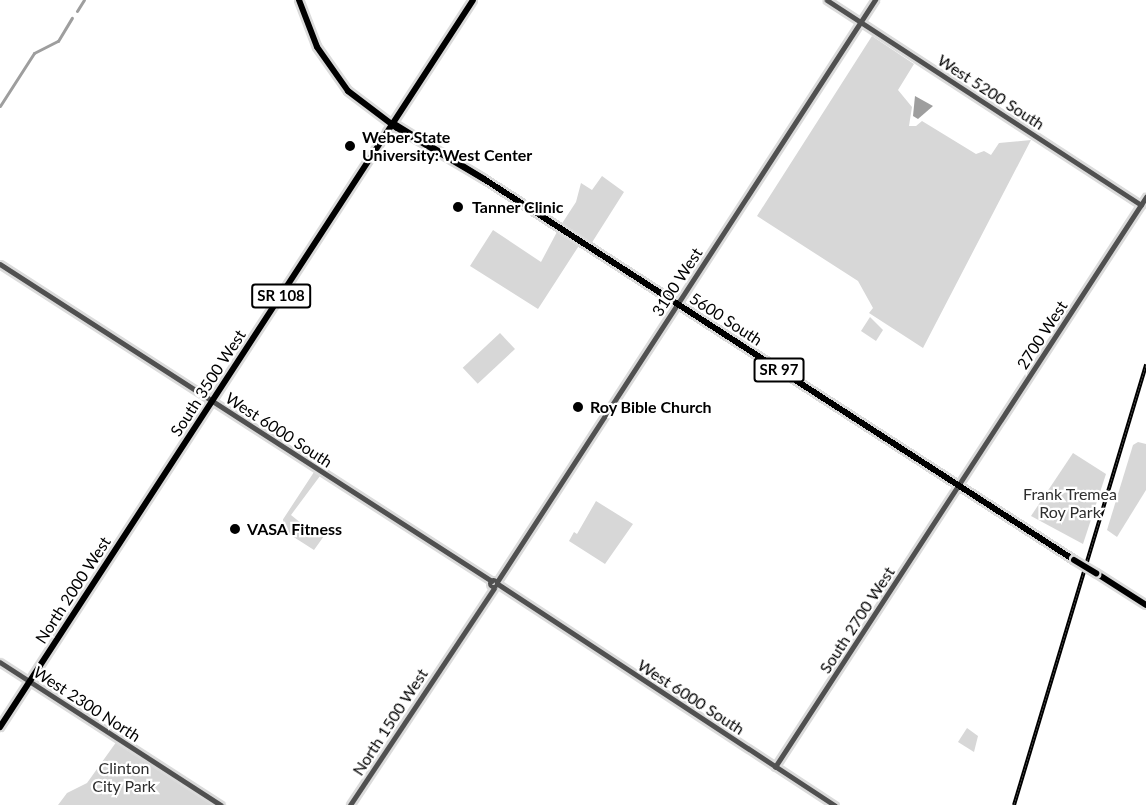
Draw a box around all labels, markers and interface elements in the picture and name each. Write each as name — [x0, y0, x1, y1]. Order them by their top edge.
street label: West 5200 South — [934, 50, 1048, 134]
place label: Weber State University: West Center — [362, 127, 532, 165]
marker: Weber State University: West Center — [343, 139, 357, 153]
place label: Tanner Clinic — [472, 197, 564, 217]
marker: Tanner Clinic — [449, 198, 467, 216]
street label: 3100 West — [648, 244, 706, 320]
road number: SR 108 — [251, 284, 311, 308]
street label: 5600 South — [686, 288, 766, 350]
street label: 2700 West — [1013, 297, 1071, 373]
street label: South 3500 West — [166, 326, 250, 440]
road number: SR 97 — [754, 358, 804, 382]
street label: West 6000 South — [222, 388, 336, 472]
place label: Roy Bible Church — [590, 397, 712, 417]
marker: Roy Bible Church — [571, 400, 585, 414]
park label: Frank Tremea Roy Park — [1023, 484, 1117, 522]
place label: VASA Fitness — [247, 519, 343, 539]
marker: VASA Fitness — [228, 522, 242, 536]
street label: North 2000 West — [31, 533, 115, 647]
street label: South 2700 West — [815, 563, 899, 677]
street label: West 6000 South — [634, 655, 748, 739]
street label: West 2300 North — [30, 662, 144, 746]
street label: North 1500 West — [348, 665, 432, 779]
park label: Clinton City Park — [92, 758, 156, 796]

